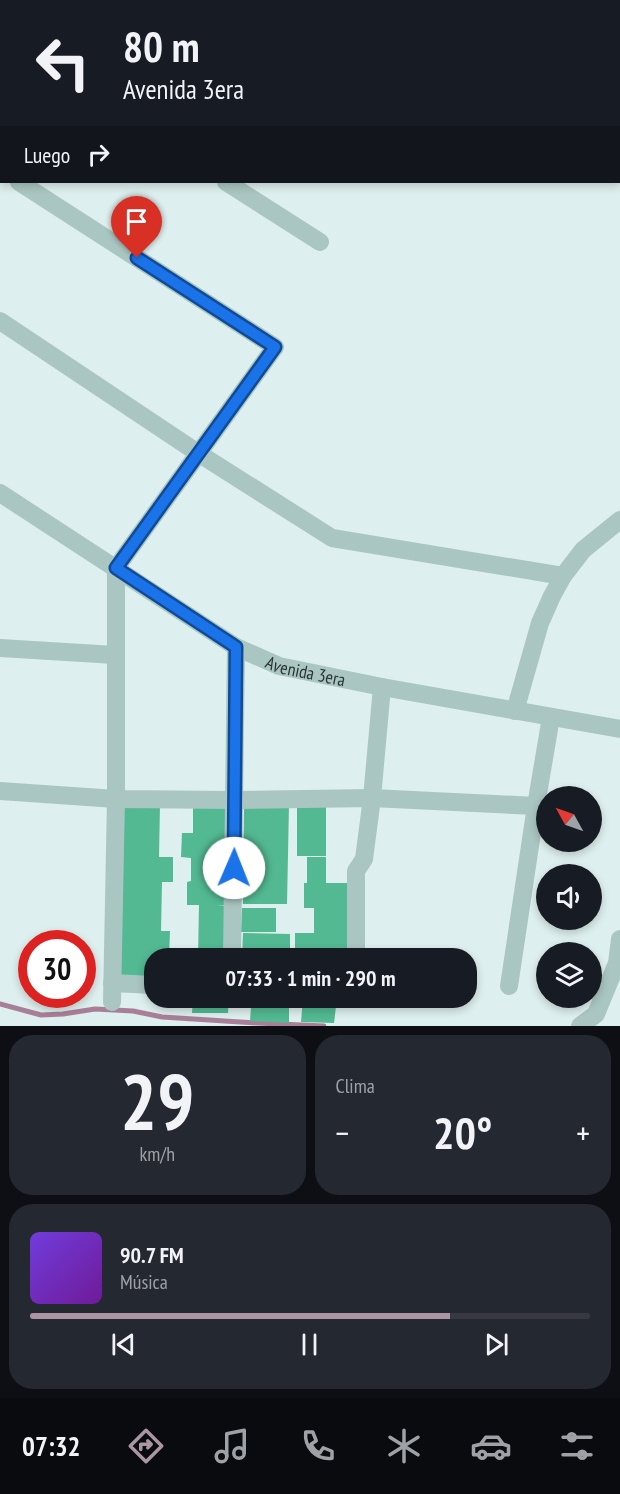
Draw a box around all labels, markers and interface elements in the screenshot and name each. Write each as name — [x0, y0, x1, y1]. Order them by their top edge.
text: 80 m — [123, 19, 200, 74]
icon: left — [24, 24, 102, 102]
text: Avenida 3era — [123, 72, 244, 106]
icon: right — [82, 138, 115, 171]
text: Luego — [24, 141, 70, 169]
pin — [111, 196, 162, 258]
icon: arrive — [120, 205, 153, 238]
street label: Avenida 3era — [262, 650, 347, 691]
north arrow — [536, 786, 602, 852]
map controls — [536, 786, 602, 1008]
position arrow — [202, 836, 266, 900]
button: sound — [536, 864, 602, 930]
speed limit sign: 30 — [18, 930, 96, 1008]
button: layers — [536, 942, 602, 1008]
text: 07:33 · 1 min · 290 m — [225, 964, 396, 992]
text: 29 — [120, 1051, 195, 1152]
text: Clima — [336, 1073, 375, 1099]
text: 20° — [433, 1103, 492, 1161]
text: − — [336, 1111, 349, 1154]
text: + — [576, 1111, 590, 1154]
text: km/h — [140, 1141, 175, 1167]
text: 90.7 FM — [120, 1241, 184, 1269]
text: Música — [120, 1269, 168, 1295]
icon: previous — [107, 1328, 140, 1361]
icon: pause — [293, 1328, 326, 1361]
icon: next — [480, 1328, 513, 1361]
icon: directions — [125, 1425, 167, 1467]
icon: music — [211, 1425, 253, 1467]
icon: phone — [297, 1425, 339, 1467]
icon: climate — [383, 1425, 425, 1467]
icon: car — [470, 1425, 512, 1467]
icon: filters — [556, 1425, 598, 1467]
text: 07:32 — [22, 1429, 81, 1463]

